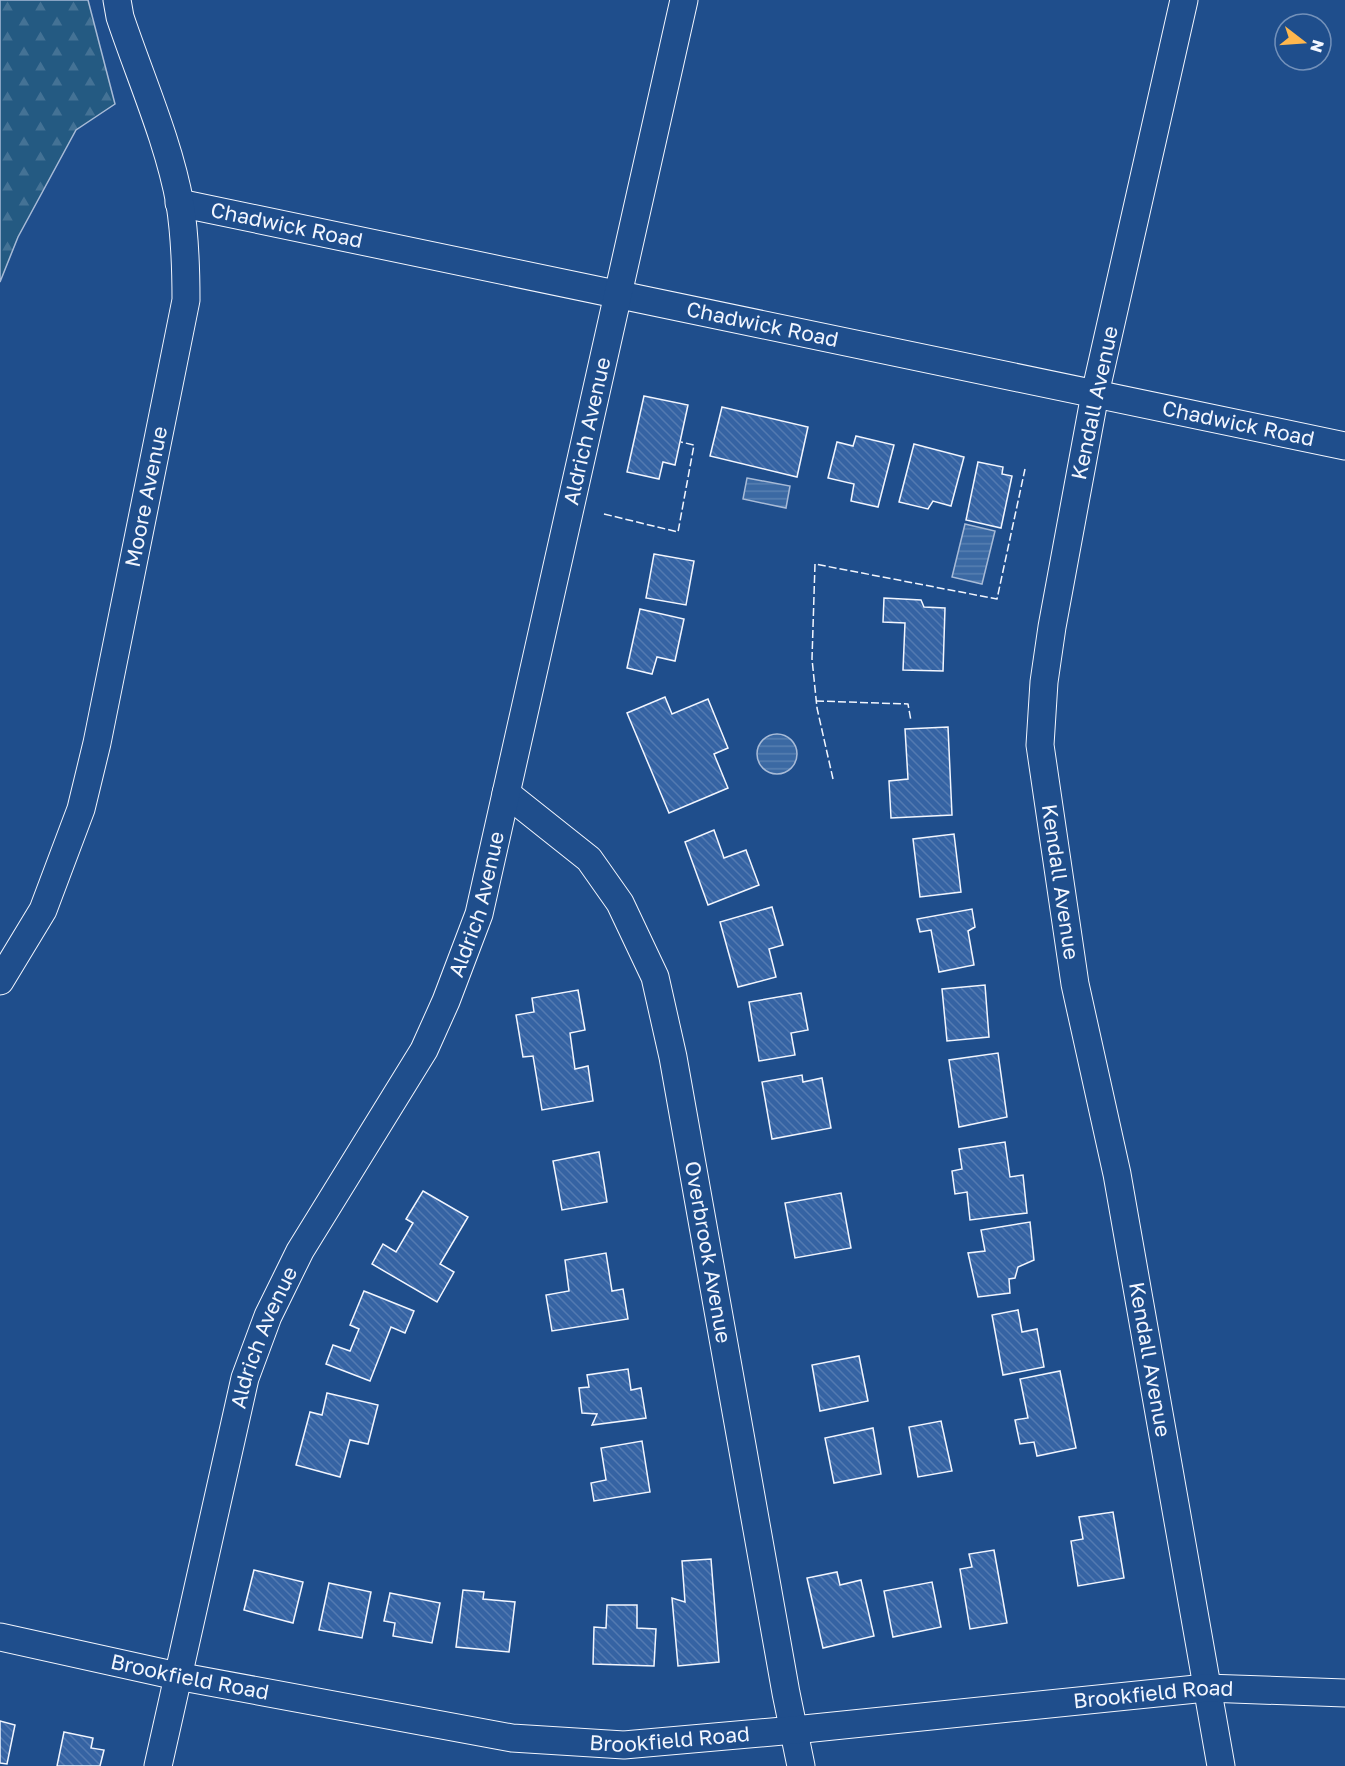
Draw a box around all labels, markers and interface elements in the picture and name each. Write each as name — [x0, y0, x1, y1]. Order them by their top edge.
north arrow — [1273, 12, 1333, 72]
text: N — [1306, 38, 1329, 55]
street label: Chadwick Road — [209, 196, 365, 253]
street label: Chadwick Road — [684, 295, 841, 352]
street label: Kendall Avenue — [1065, 323, 1123, 482]
street label: Aldrich Avenue — [557, 355, 616, 507]
street label: Chadwick Road — [1160, 394, 1317, 451]
street label: Moore Avenue — [119, 424, 172, 569]
street label: Kendall Avenue — [1037, 802, 1085, 961]
street label: Aldrich Avenue — [442, 829, 509, 980]
street label: Overbrook Avenue — [680, 1159, 738, 1345]
street label: Aldrich Avenue — [225, 1262, 302, 1411]
street label: Kendall Avenue — [1124, 1280, 1177, 1439]
street label: Brookfield Road — [108, 1648, 271, 1705]
street label: Brookfield Road — [1072, 1674, 1234, 1713]
street label: Brookfield Road — [589, 1720, 751, 1757]

